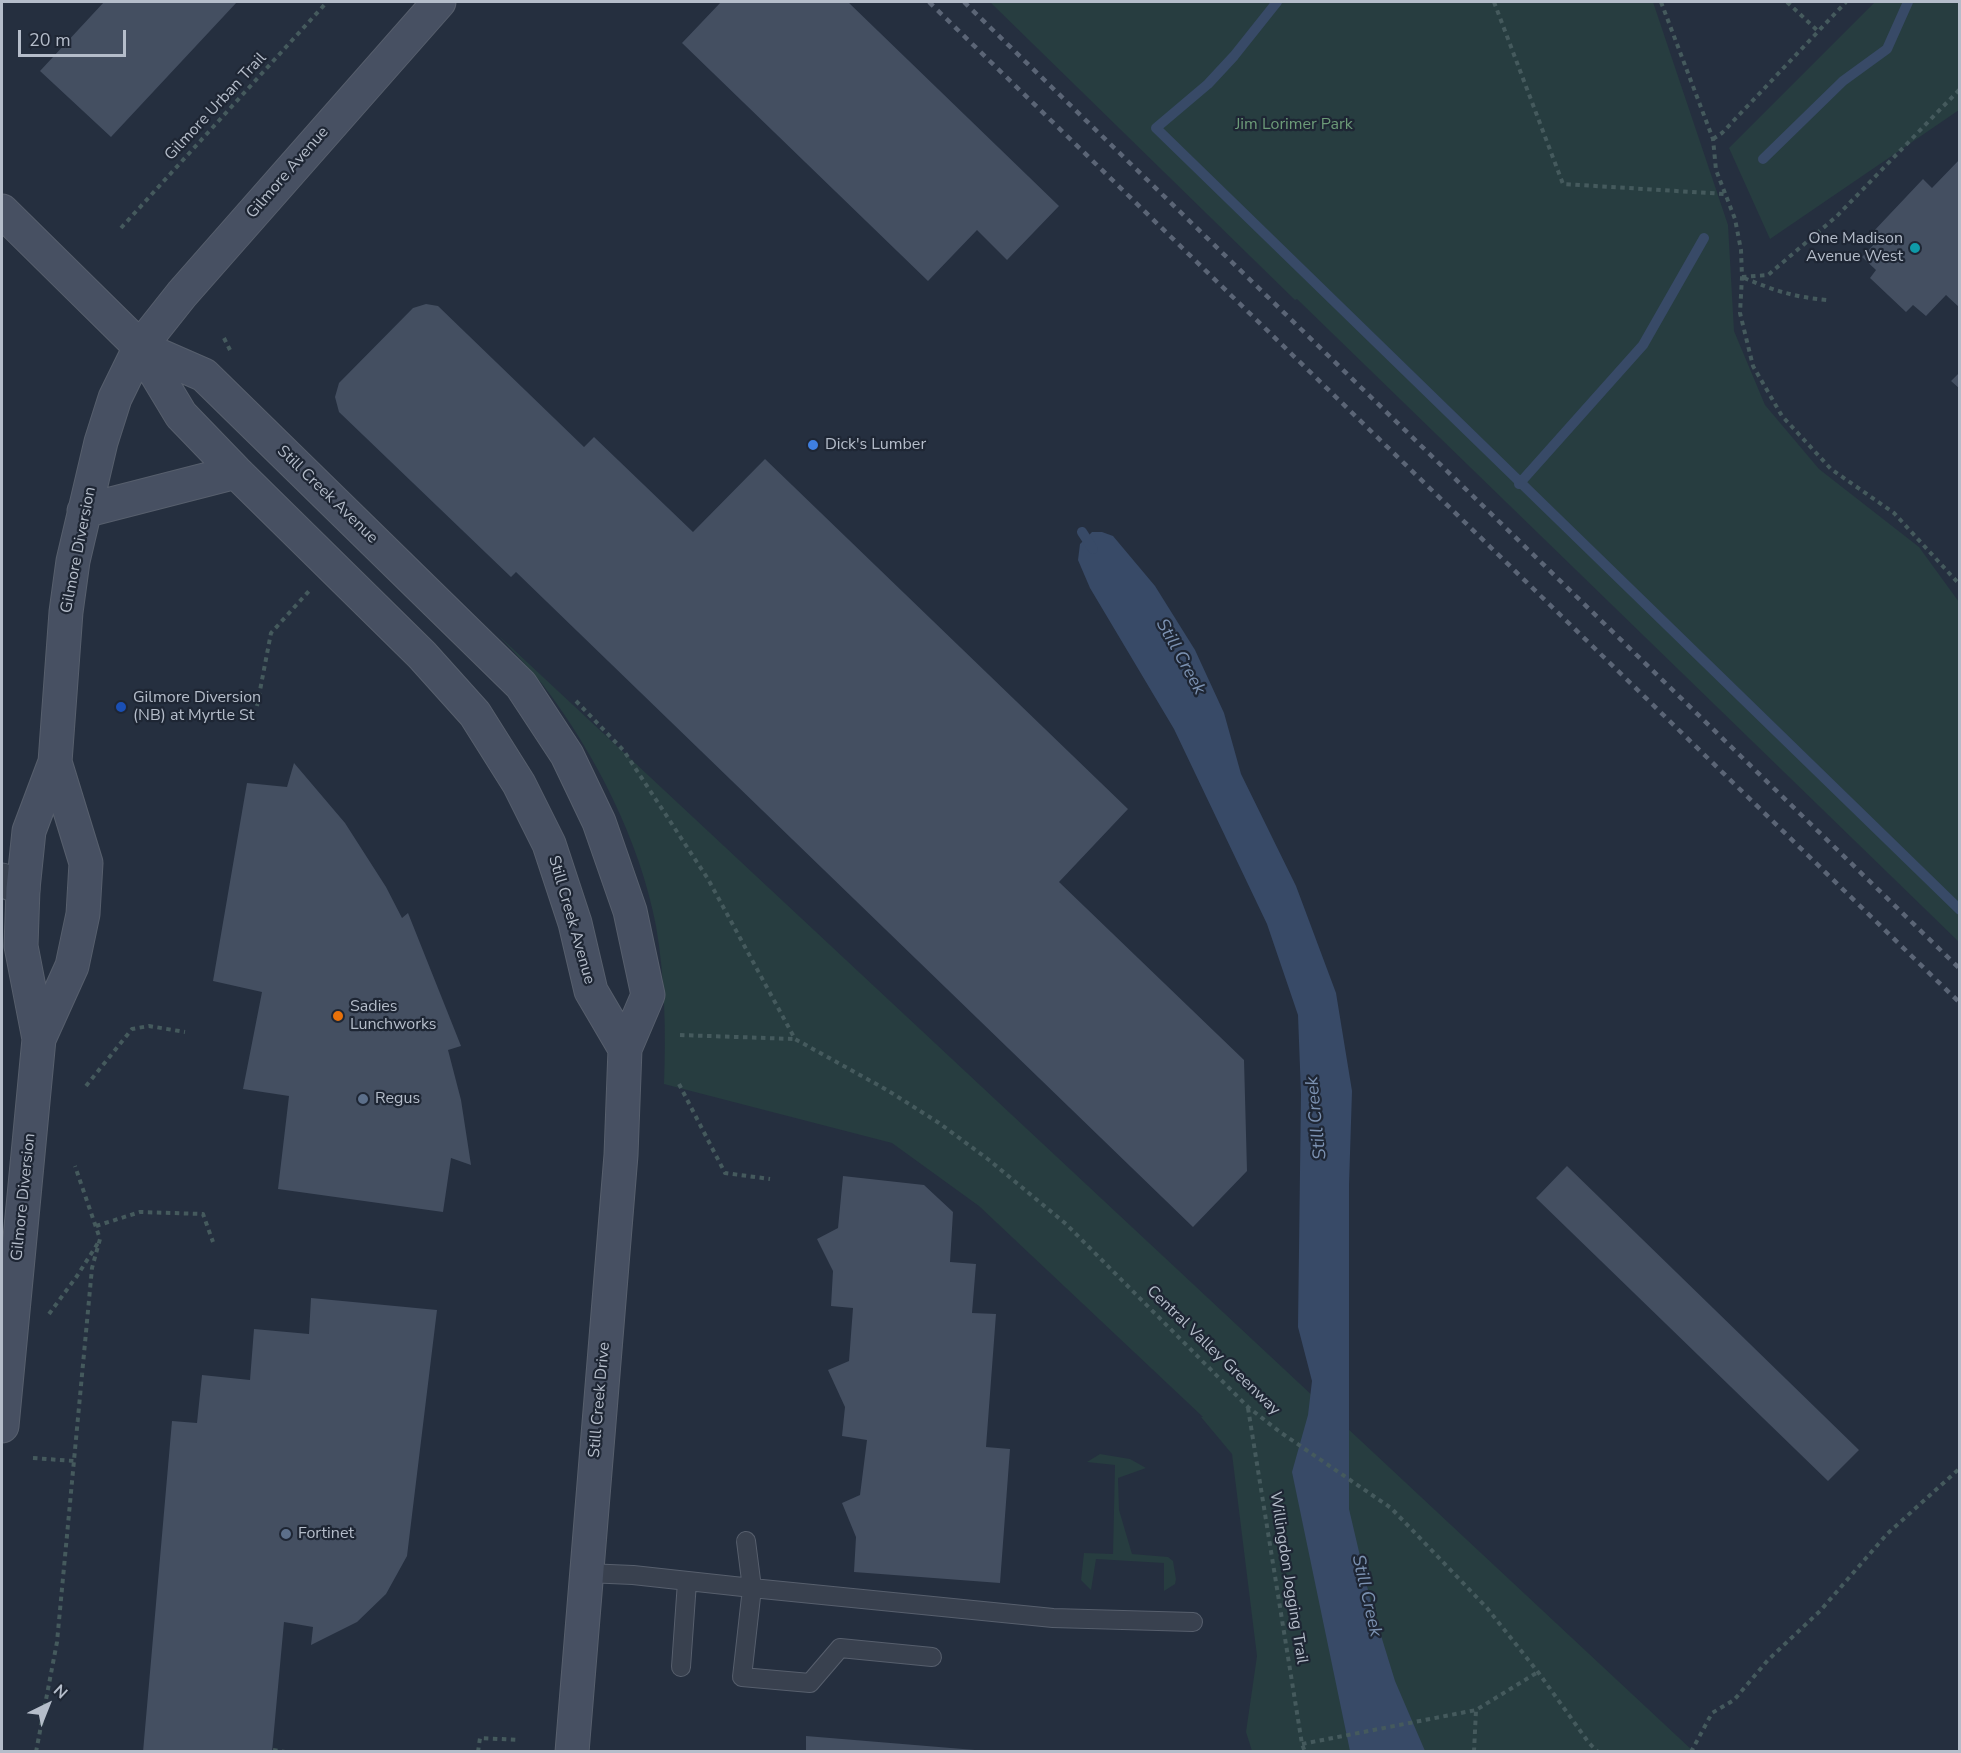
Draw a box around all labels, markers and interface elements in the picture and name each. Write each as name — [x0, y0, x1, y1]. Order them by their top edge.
scale bar — [21, 18, 129, 56]
text: 20 m — [29, 28, 71, 52]
street label: Gilmore Urban Trail — [161, 49, 271, 165]
park label: Jim Lorimer Park — [1235, 115, 1353, 135]
street label: Gilmore Avenue — [243, 123, 333, 223]
place label: One Madison Avenue West — [1806, 229, 1903, 267]
marker: One Madison Avenue West — [1908, 241, 1922, 255]
place label: Dick's Lumber — [825, 435, 926, 455]
marker: Dick's Lumber — [806, 438, 820, 452]
street label: Still Creek Avenue — [273, 442, 381, 548]
street label: Gilmore Diversion — [57, 485, 101, 615]
water label: Still Creek — [1150, 615, 1210, 699]
place label: Gilmore Diversion (NB) at Myrtle St — [133, 688, 261, 726]
marker: Gilmore Diversion (NB) at Myrtle St — [114, 700, 128, 714]
street label: Still Creek Avenue — [543, 854, 599, 986]
place label: Sadies Lunchworks — [350, 997, 437, 1035]
marker: Sadies Lunchworks — [331, 1009, 345, 1023]
water label: Still Creek — [1302, 1075, 1332, 1161]
place label: Regus — [375, 1089, 420, 1109]
marker: Regus — [356, 1092, 370, 1106]
street label: Gilmore Diversion — [8, 1132, 40, 1262]
street label: Central Valley Greenway — [1142, 1282, 1284, 1420]
street label: Still Creek Drive — [585, 1341, 615, 1459]
street label: Willingdon Jogging Trail — [1265, 1490, 1311, 1666]
place label: Fortinet — [298, 1524, 354, 1544]
marker: Fortinet — [279, 1527, 293, 1541]
water label: Still Creek — [1346, 1553, 1386, 1639]
north arrow — [18, 1675, 78, 1735]
text: N — [48, 1680, 72, 1704]

